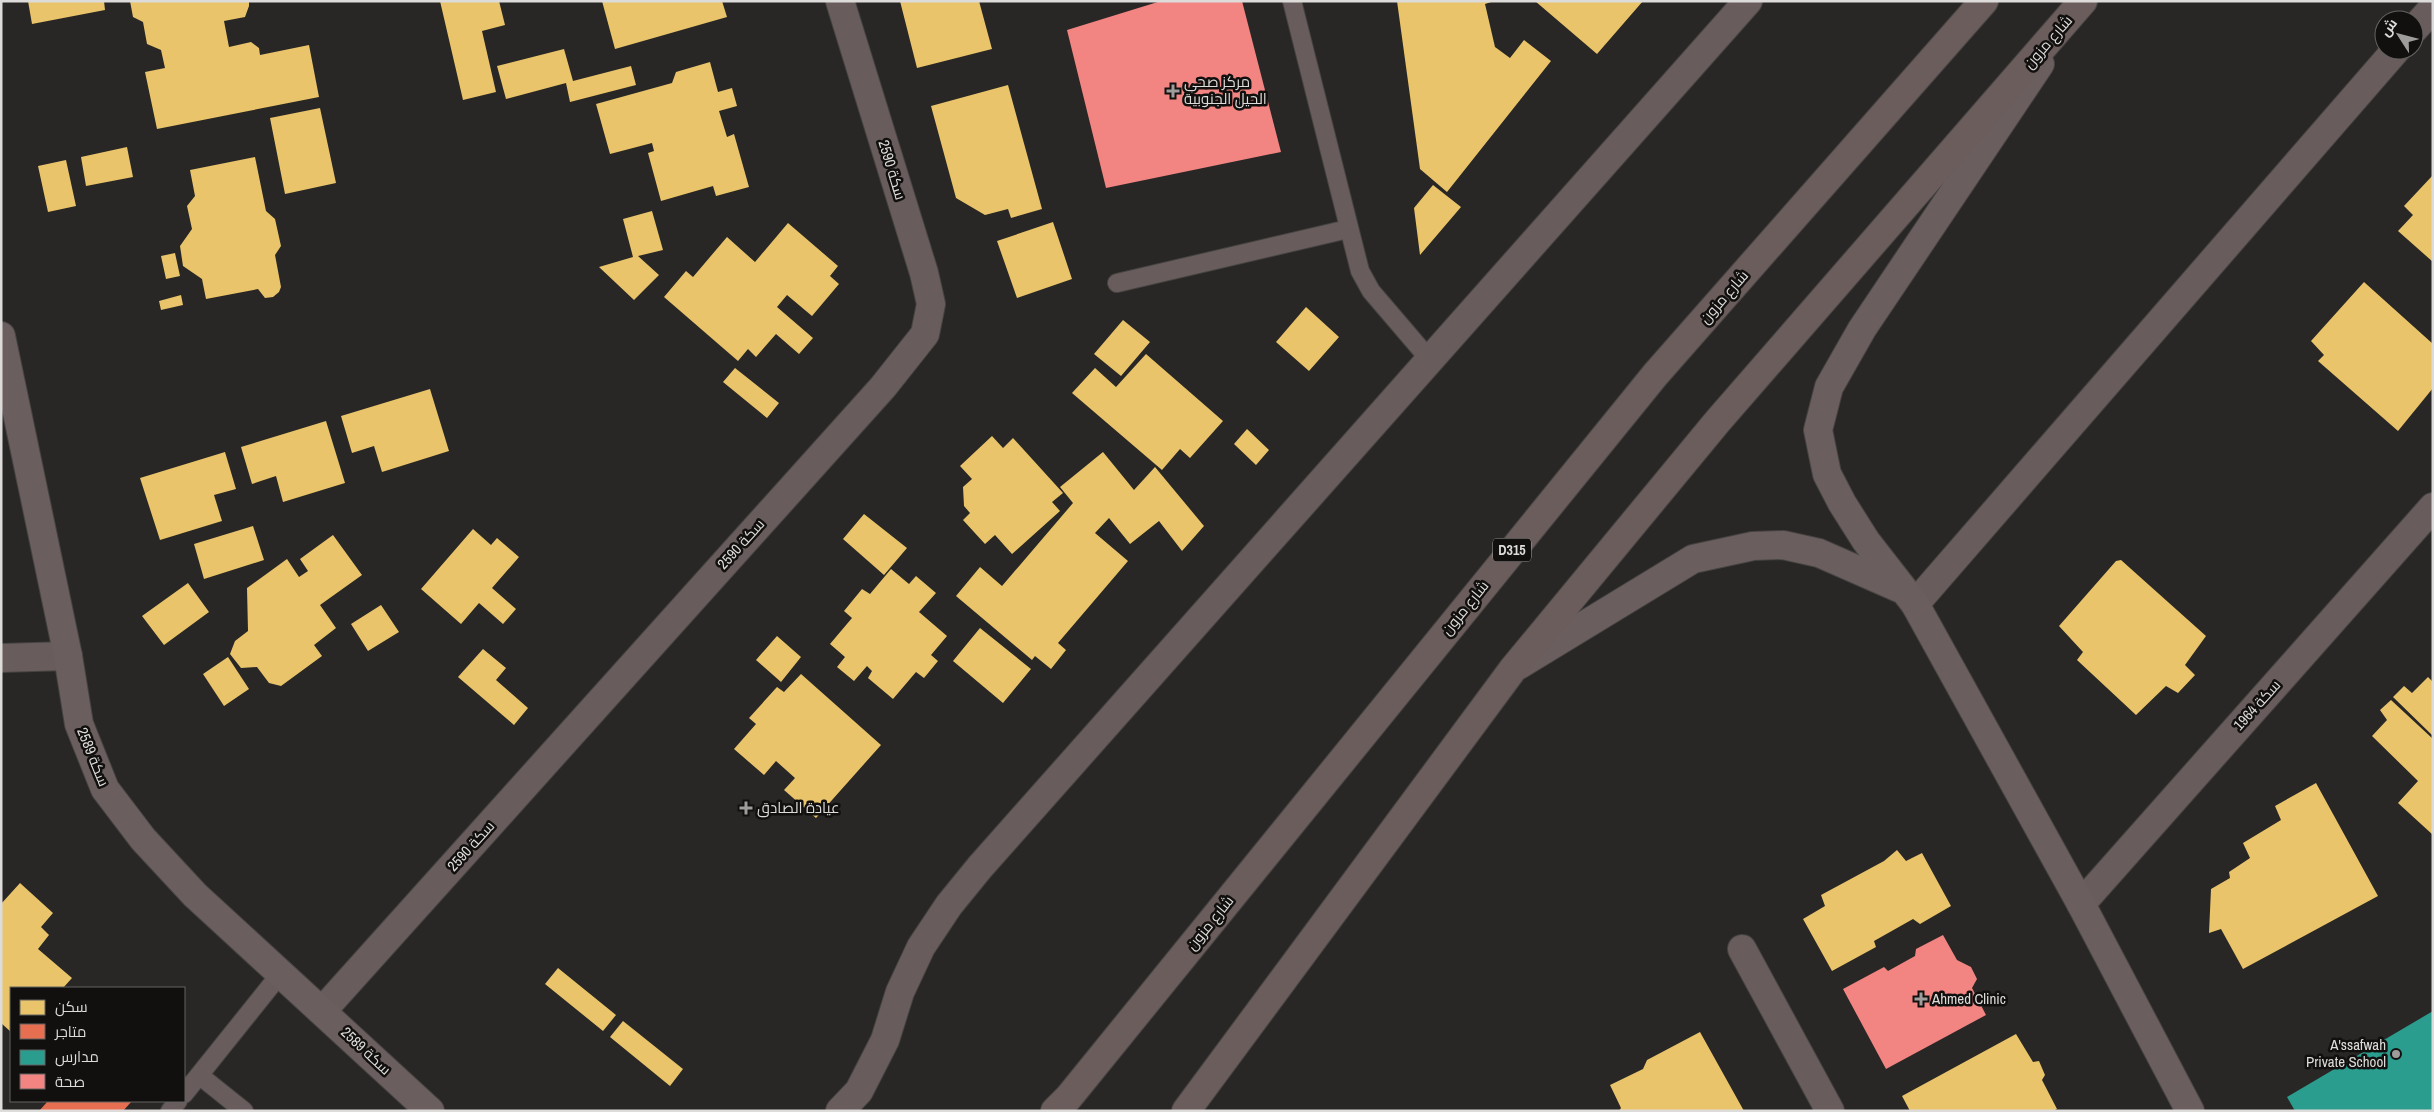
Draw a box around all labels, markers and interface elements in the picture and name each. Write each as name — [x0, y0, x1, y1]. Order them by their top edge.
street label: شارع مزون — [2018, 10, 2078, 74]
north arrow — [2374, 10, 2424, 60]
text: ش — [2376, 15, 2401, 40]
place label: مركز صحي الحيل الجنوبية — [1184, 71, 1267, 109]
marker: مركز صحي الحيل الجنوبية — [1166, 84, 1180, 98]
street label: سكة 2590 — [873, 137, 912, 202]
street label: شارع مزون — [1694, 265, 1754, 329]
street label: سكة 2590 — [712, 514, 769, 574]
road number: D315 — [1493, 538, 1531, 562]
street label: شارع مزون — [1436, 576, 1494, 640]
street label: سكة 1964 — [2228, 675, 2285, 735]
street label: سكة 2589 — [72, 724, 115, 789]
place label: عيادة الصادق — [757, 797, 840, 818]
marker: عيادة الصادق — [739, 801, 753, 815]
street label: سكة 2590 — [442, 816, 499, 876]
street label: شارع مزون — [1181, 891, 1239, 955]
legend — [10, 987, 185, 1102]
place label: Ahmed Clinic — [1931, 988, 2006, 1009]
marker: Ahmed Clinic — [1914, 992, 1928, 1006]
text: سكن — [55, 996, 88, 1017]
text: متاجر — [54, 1021, 86, 1042]
street label: سكة 2589 — [337, 1022, 396, 1079]
place label: A'ssafwah Private School — [2306, 1034, 2386, 1072]
text: مدارس — [55, 1046, 99, 1067]
marker: A'ssafwah Private School — [2390, 1048, 2402, 1060]
text: صحة — [55, 1071, 85, 1092]

